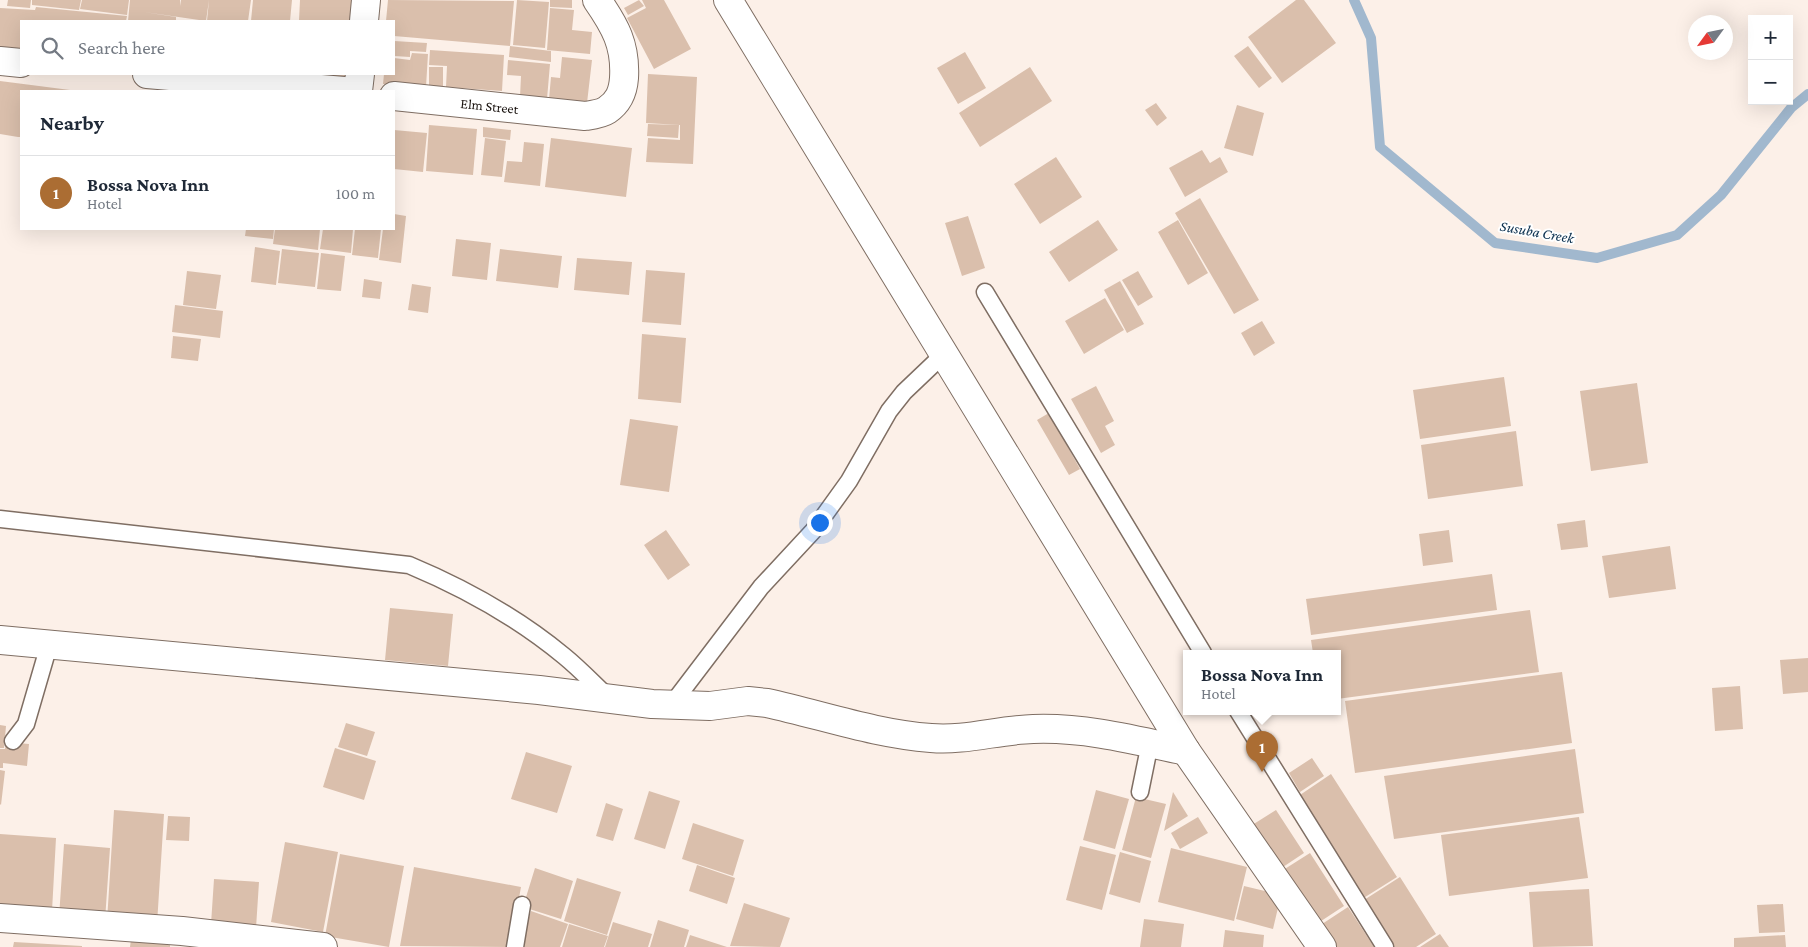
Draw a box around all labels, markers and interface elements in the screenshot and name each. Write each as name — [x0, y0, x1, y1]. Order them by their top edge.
north arrow — [1688, 15, 1733, 60]
map controls — [1748, 15, 1793, 105]
button: + — [1748, 15, 1793, 60]
search box — [20, 20, 395, 75]
icon: search — [38, 34, 66, 62]
text: Search here — [78, 37, 165, 58]
button: − — [1748, 60, 1793, 105]
street label: Elm Street — [460, 95, 520, 117]
text: Nearby — [40, 111, 104, 135]
text: Bossa Nova Inn — [87, 174, 209, 195]
text: 1 — [53, 185, 59, 202]
text: 100 m — [336, 185, 375, 202]
text: Hotel — [87, 195, 122, 212]
water label: Susuba Creek — [1499, 218, 1577, 247]
your location — [807, 510, 833, 536]
popup — [1183, 650, 1341, 715]
text: Bossa Nova Inn — [1201, 664, 1323, 685]
text: Hotel — [1201, 685, 1236, 702]
pin: 1 — [1246, 731, 1278, 772]

